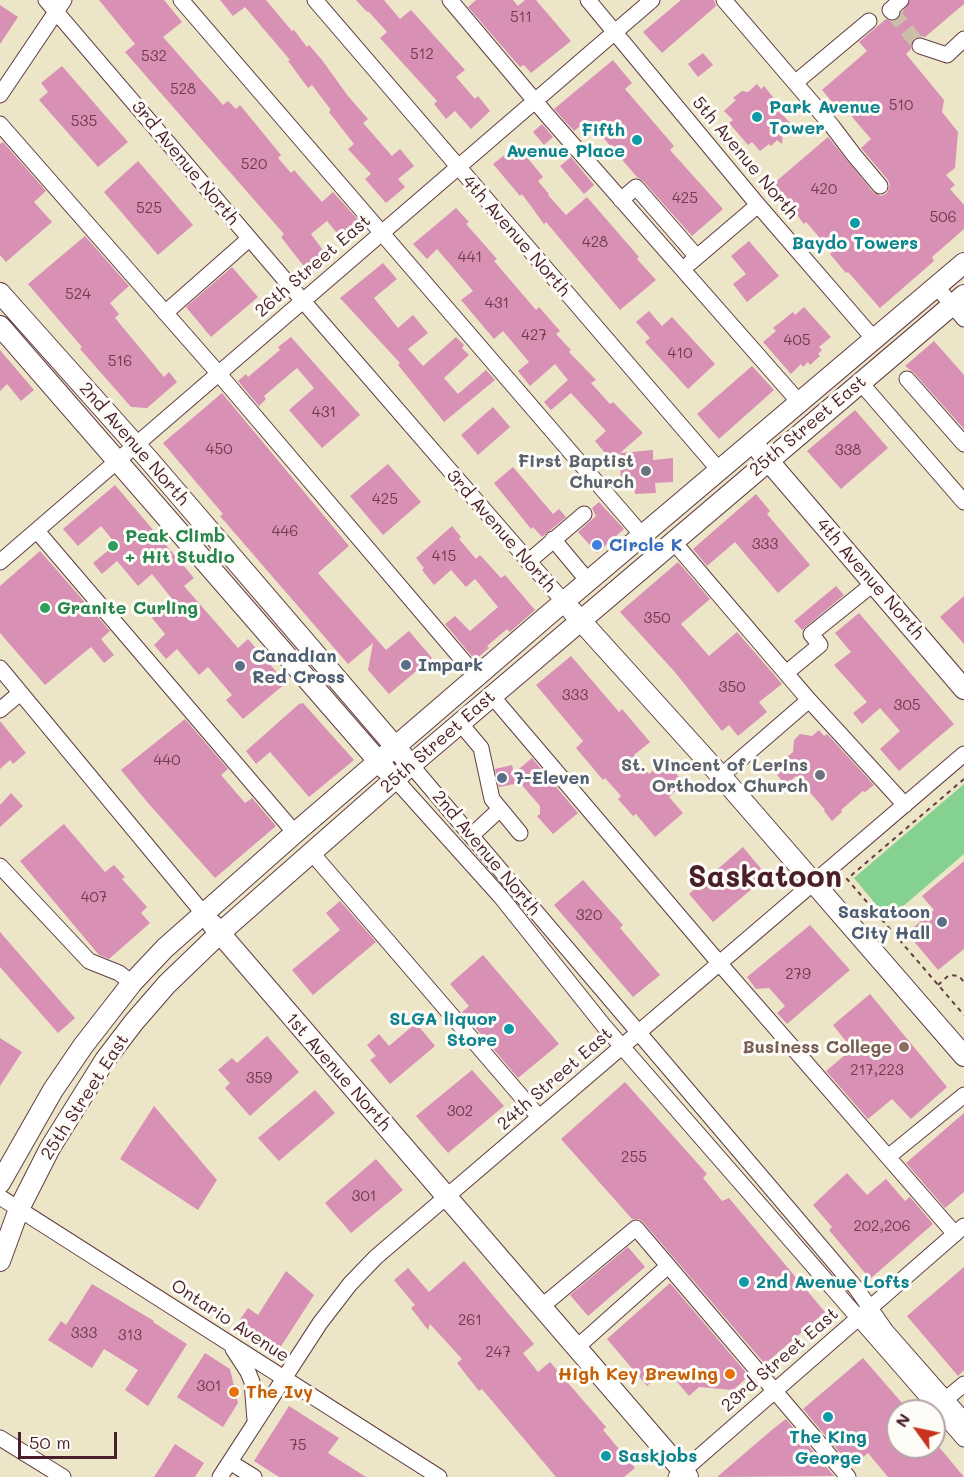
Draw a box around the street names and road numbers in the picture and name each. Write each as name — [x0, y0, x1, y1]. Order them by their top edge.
street label: 5th Avenue North — [687, 92, 803, 224]
street label: 3rd Avenue North — [127, 96, 243, 230]
street label: 4th Avenue North — [457, 171, 575, 301]
street label: 26th Street East — [251, 210, 375, 322]
street label: 25th Street East — [745, 371, 871, 481]
street label: 2nd Avenue North — [75, 378, 193, 510]
street label: 3rd Avenue North — [442, 465, 560, 597]
street label: 4th Avenue North — [811, 514, 929, 644]
street label: 25th Street East — [376, 686, 500, 798]
street label: 2nd Avenue North — [428, 786, 544, 920]
street label: 1st Avenue North — [281, 1008, 395, 1136]
street label: 24th Street East — [493, 1023, 617, 1135]
street label: 25th Street East — [36, 1030, 134, 1164]
street label: Ontario Avenue — [167, 1275, 293, 1367]
street label: 23rd Street East — [717, 1303, 843, 1417]

